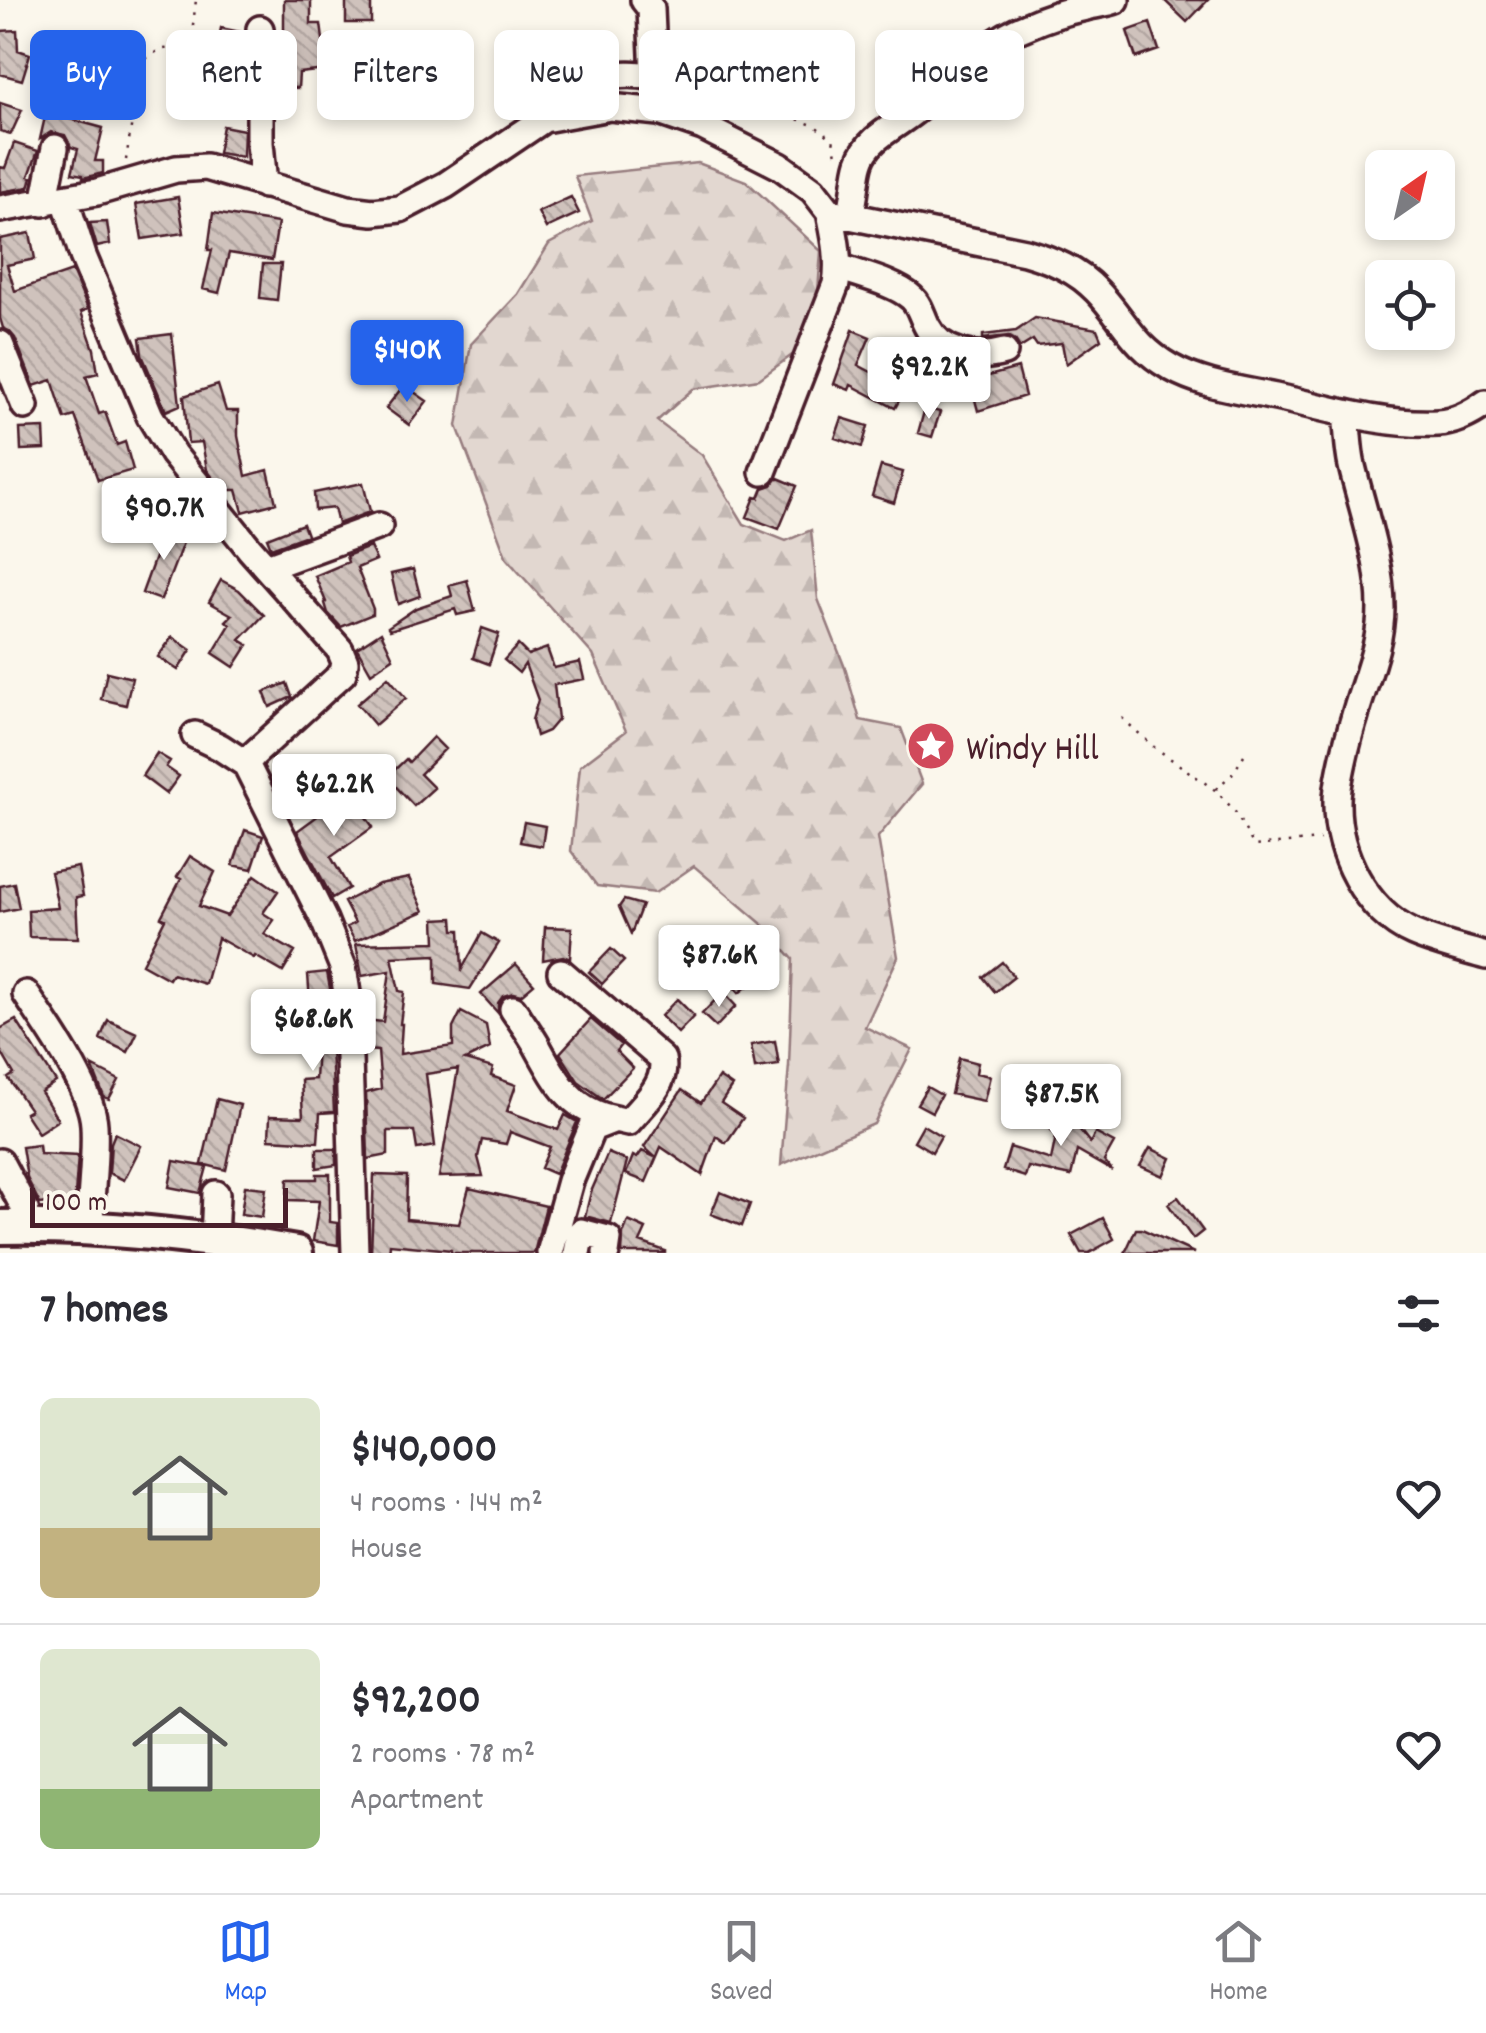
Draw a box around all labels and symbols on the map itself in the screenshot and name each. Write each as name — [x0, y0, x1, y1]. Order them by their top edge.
north arrow — [1365, 150, 1455, 240]
pin: $140K — [337, 320, 477, 405]
pin: $92.2K — [848, 337, 1010, 422]
pin: $90.7K — [83, 478, 245, 563]
place icon: Windy Hill — [905, 720, 957, 772]
place label: Windy Hill — [966, 724, 1099, 779]
pin: $62.2K — [253, 754, 415, 839]
pin: $87.6K — [638, 925, 800, 1010]
pin: $68.6K — [232, 989, 394, 1074]
pin: $87.5K — [980, 1064, 1142, 1149]
scale bar — [30, 1183, 288, 1228]

